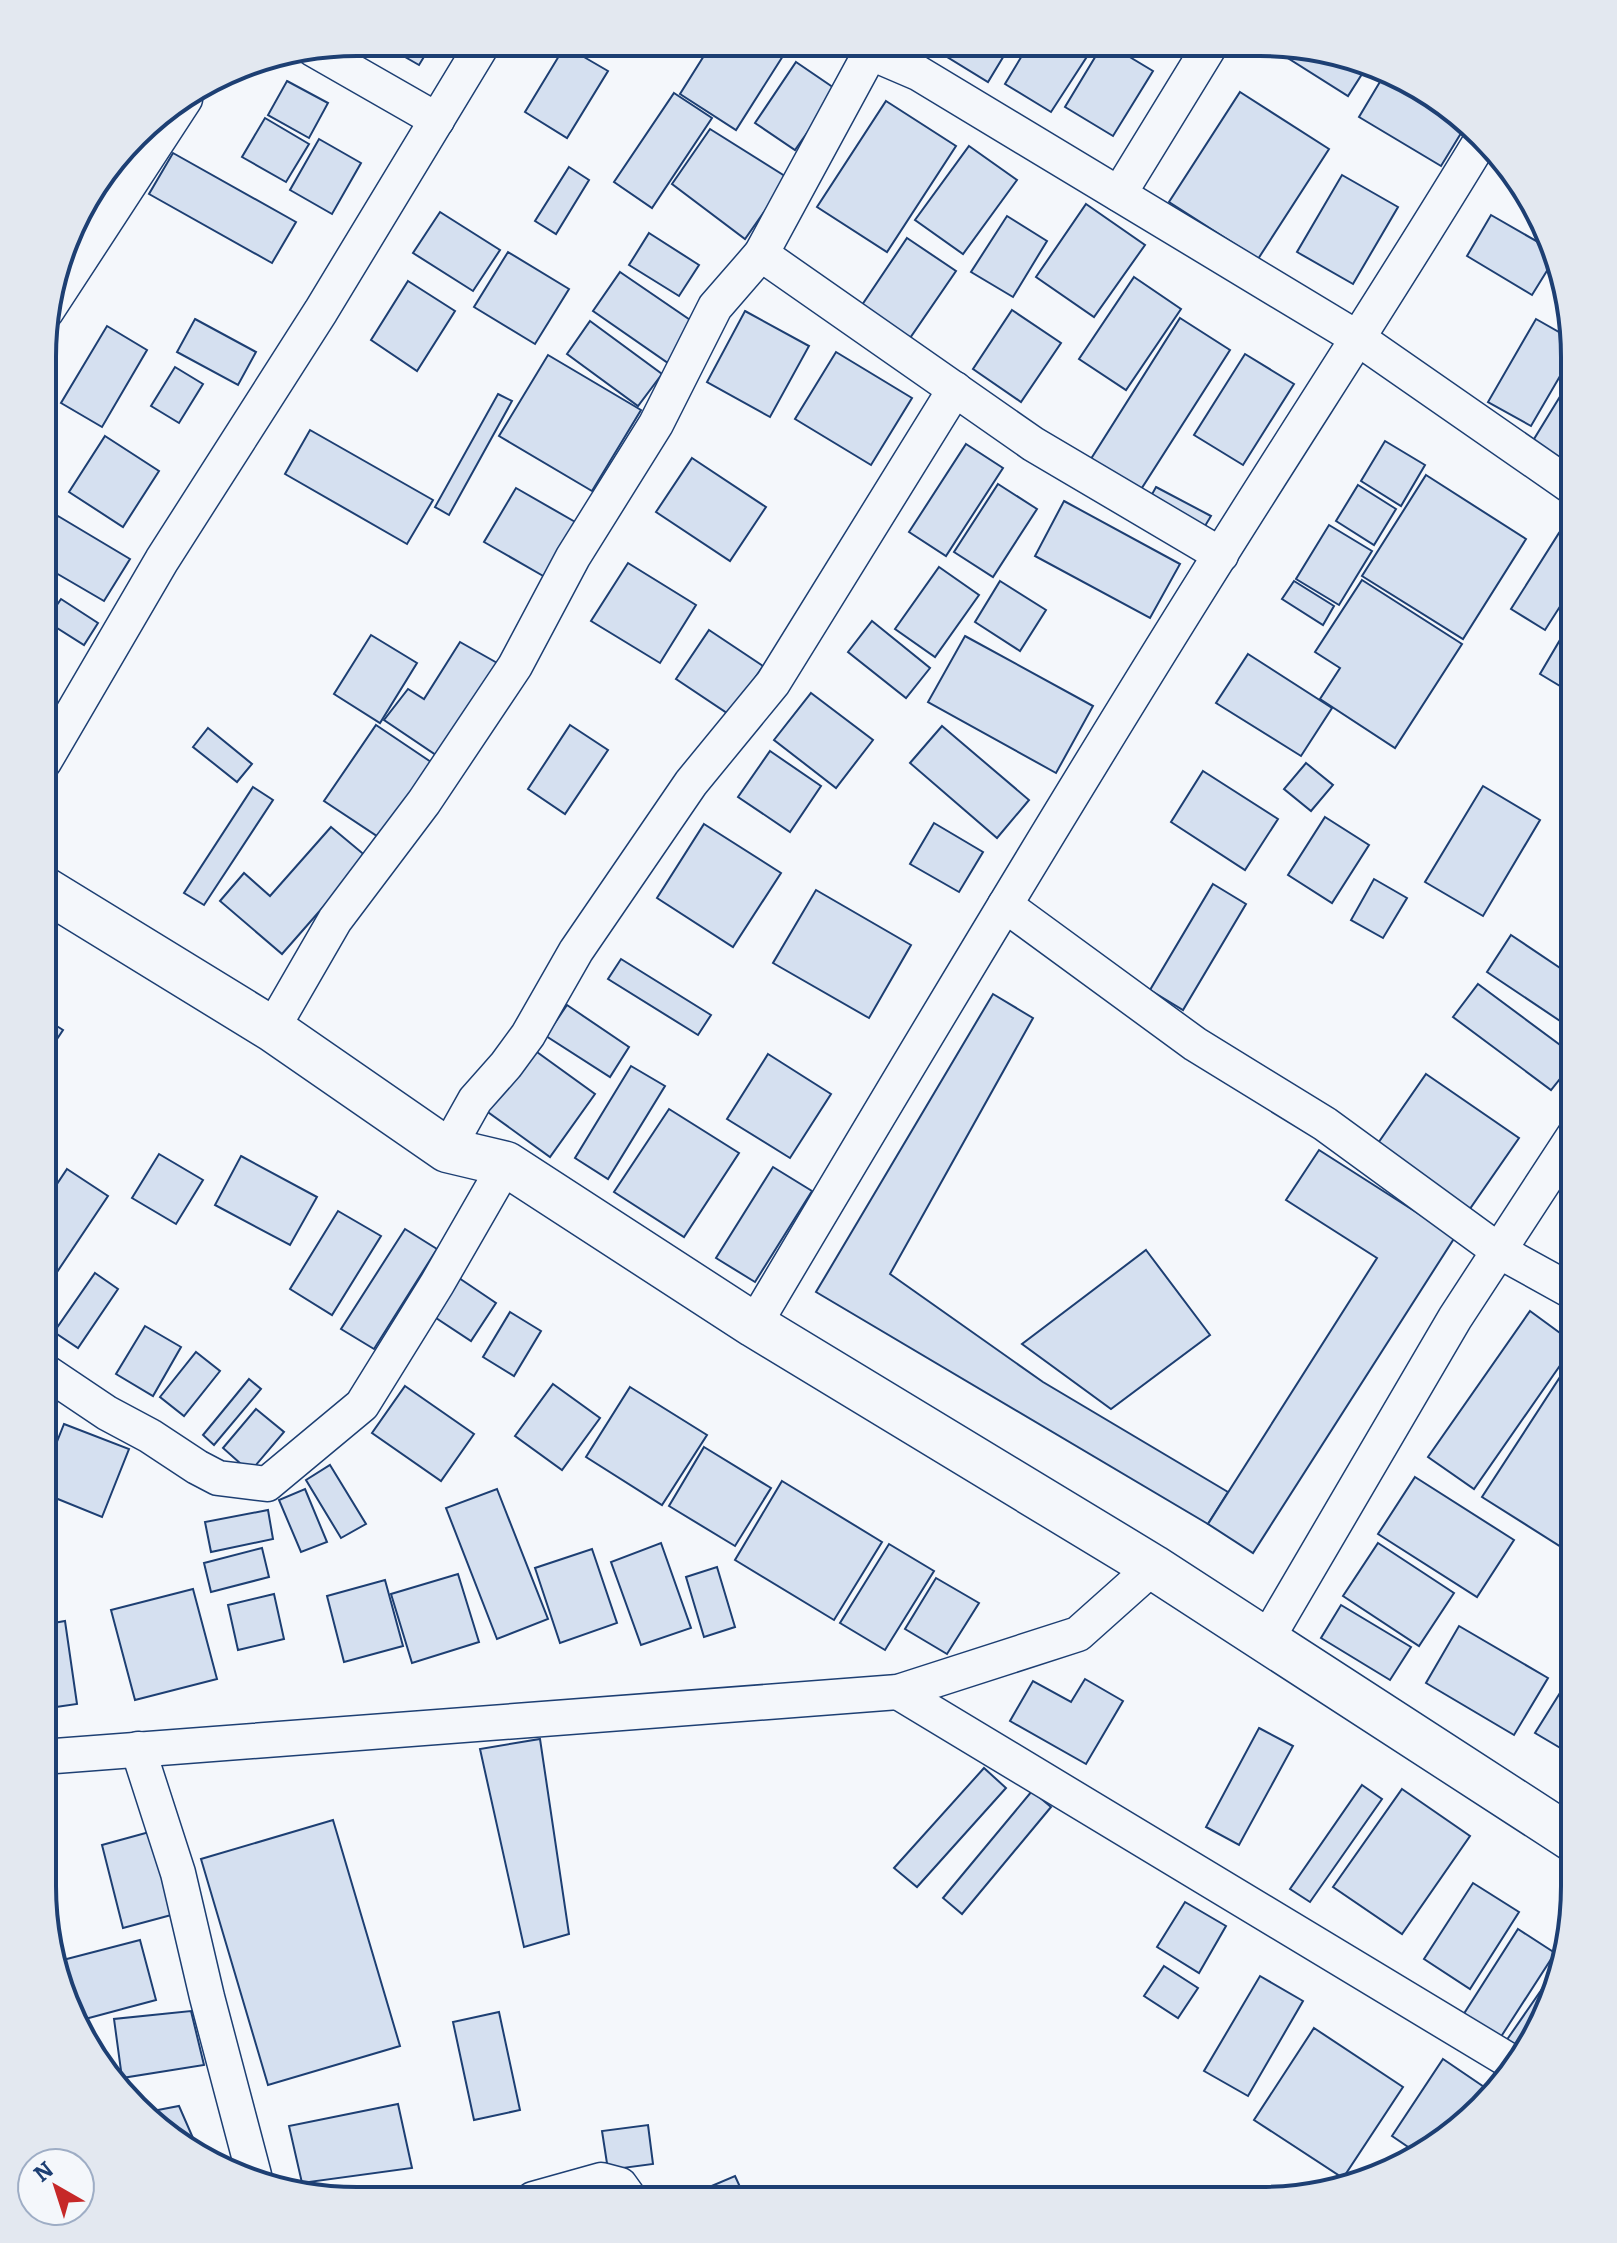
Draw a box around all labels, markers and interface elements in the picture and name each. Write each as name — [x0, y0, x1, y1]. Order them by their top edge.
north arrow — [16, 2147, 96, 2227]
text: N — [29, 2156, 59, 2188]

